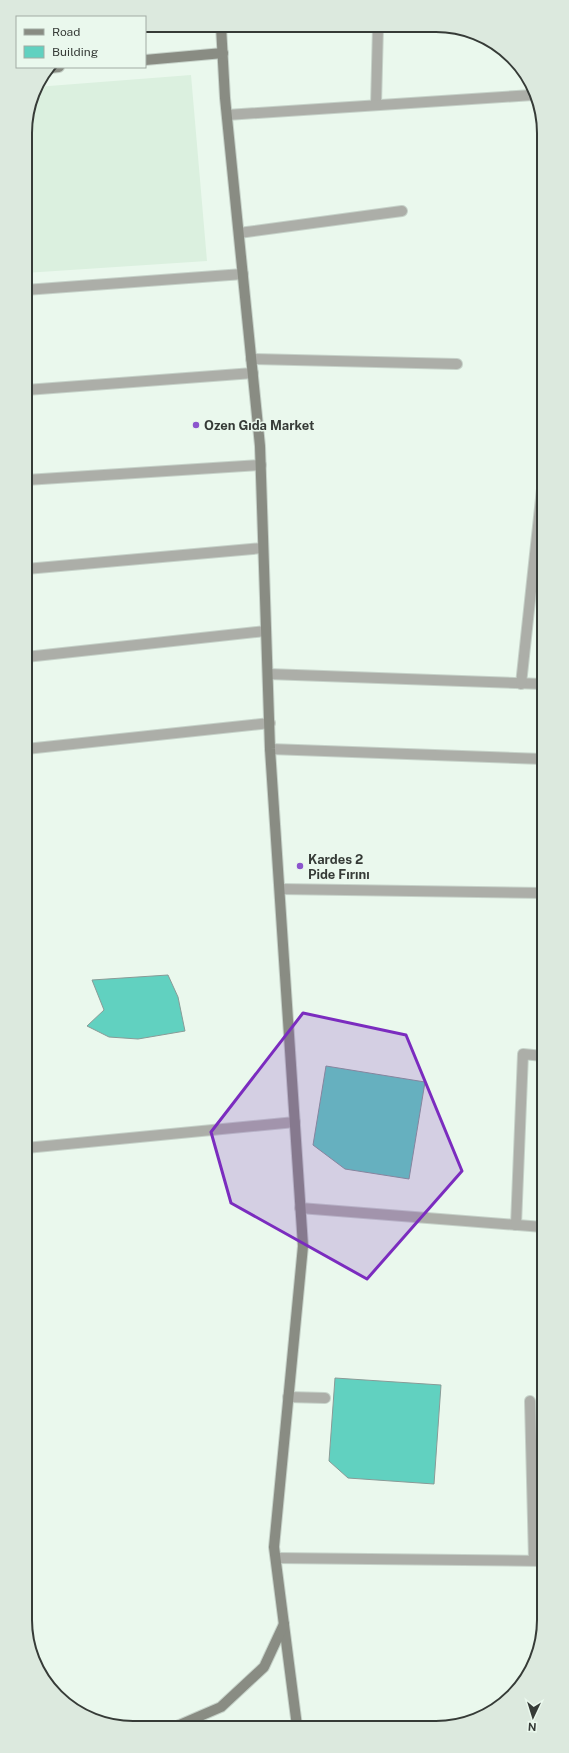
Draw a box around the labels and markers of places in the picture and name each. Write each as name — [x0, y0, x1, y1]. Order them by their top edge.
place label: Ozen Gıda Market — [204, 418, 314, 433]
marker: Ozen Gıda Market — [191, 420, 201, 430]
place label: Kardes 2 Pide Fırını — [308, 852, 370, 882]
marker: Kardes 2 Pide Fırını — [295, 861, 305, 871]

